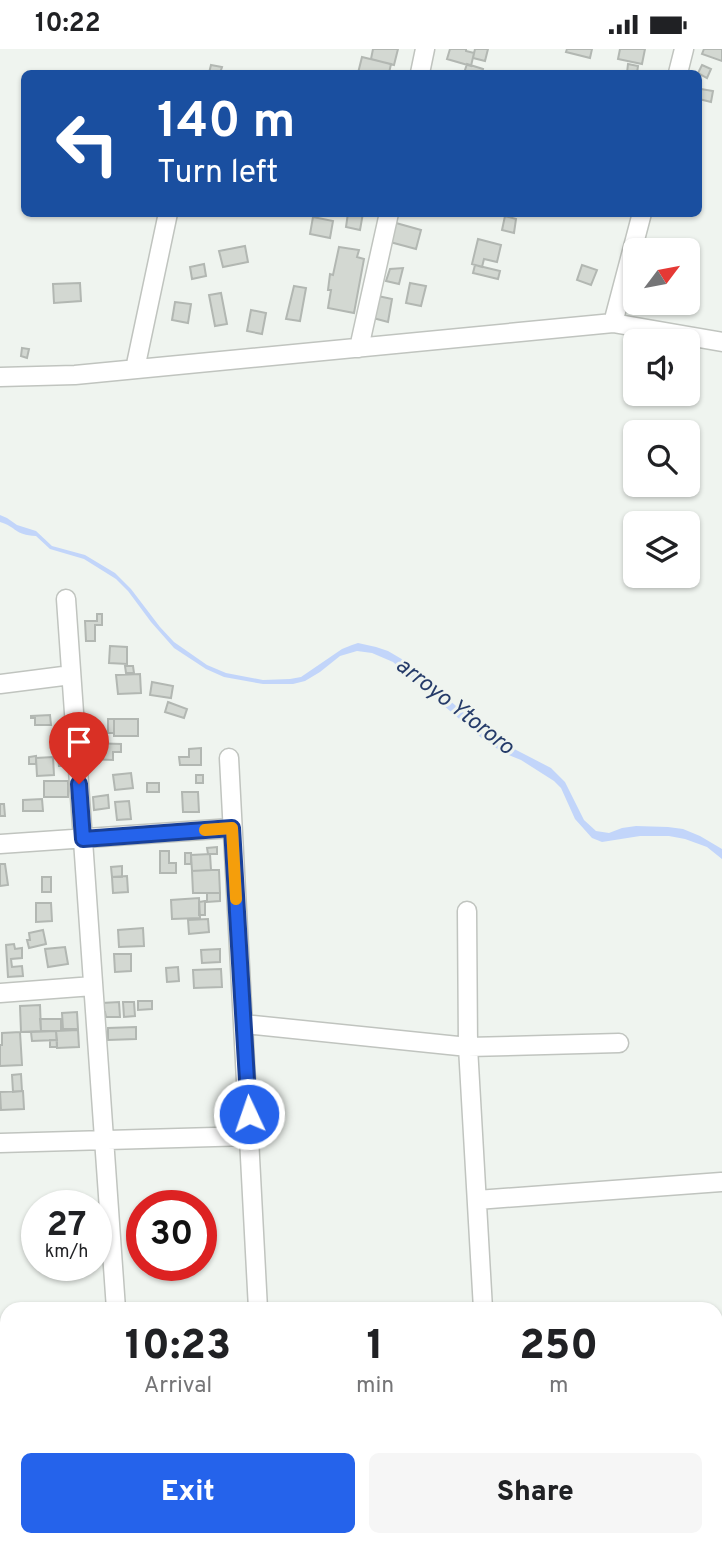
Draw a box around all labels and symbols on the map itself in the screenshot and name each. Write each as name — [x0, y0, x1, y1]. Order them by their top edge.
north arrow — [623, 238, 700, 315]
water label: arroyo Ytororo — [389, 652, 520, 763]
pin — [49, 712, 109, 784]
position arrow — [212, 1077, 286, 1151]
speed limit sign: 30 — [126, 1190, 217, 1281]

